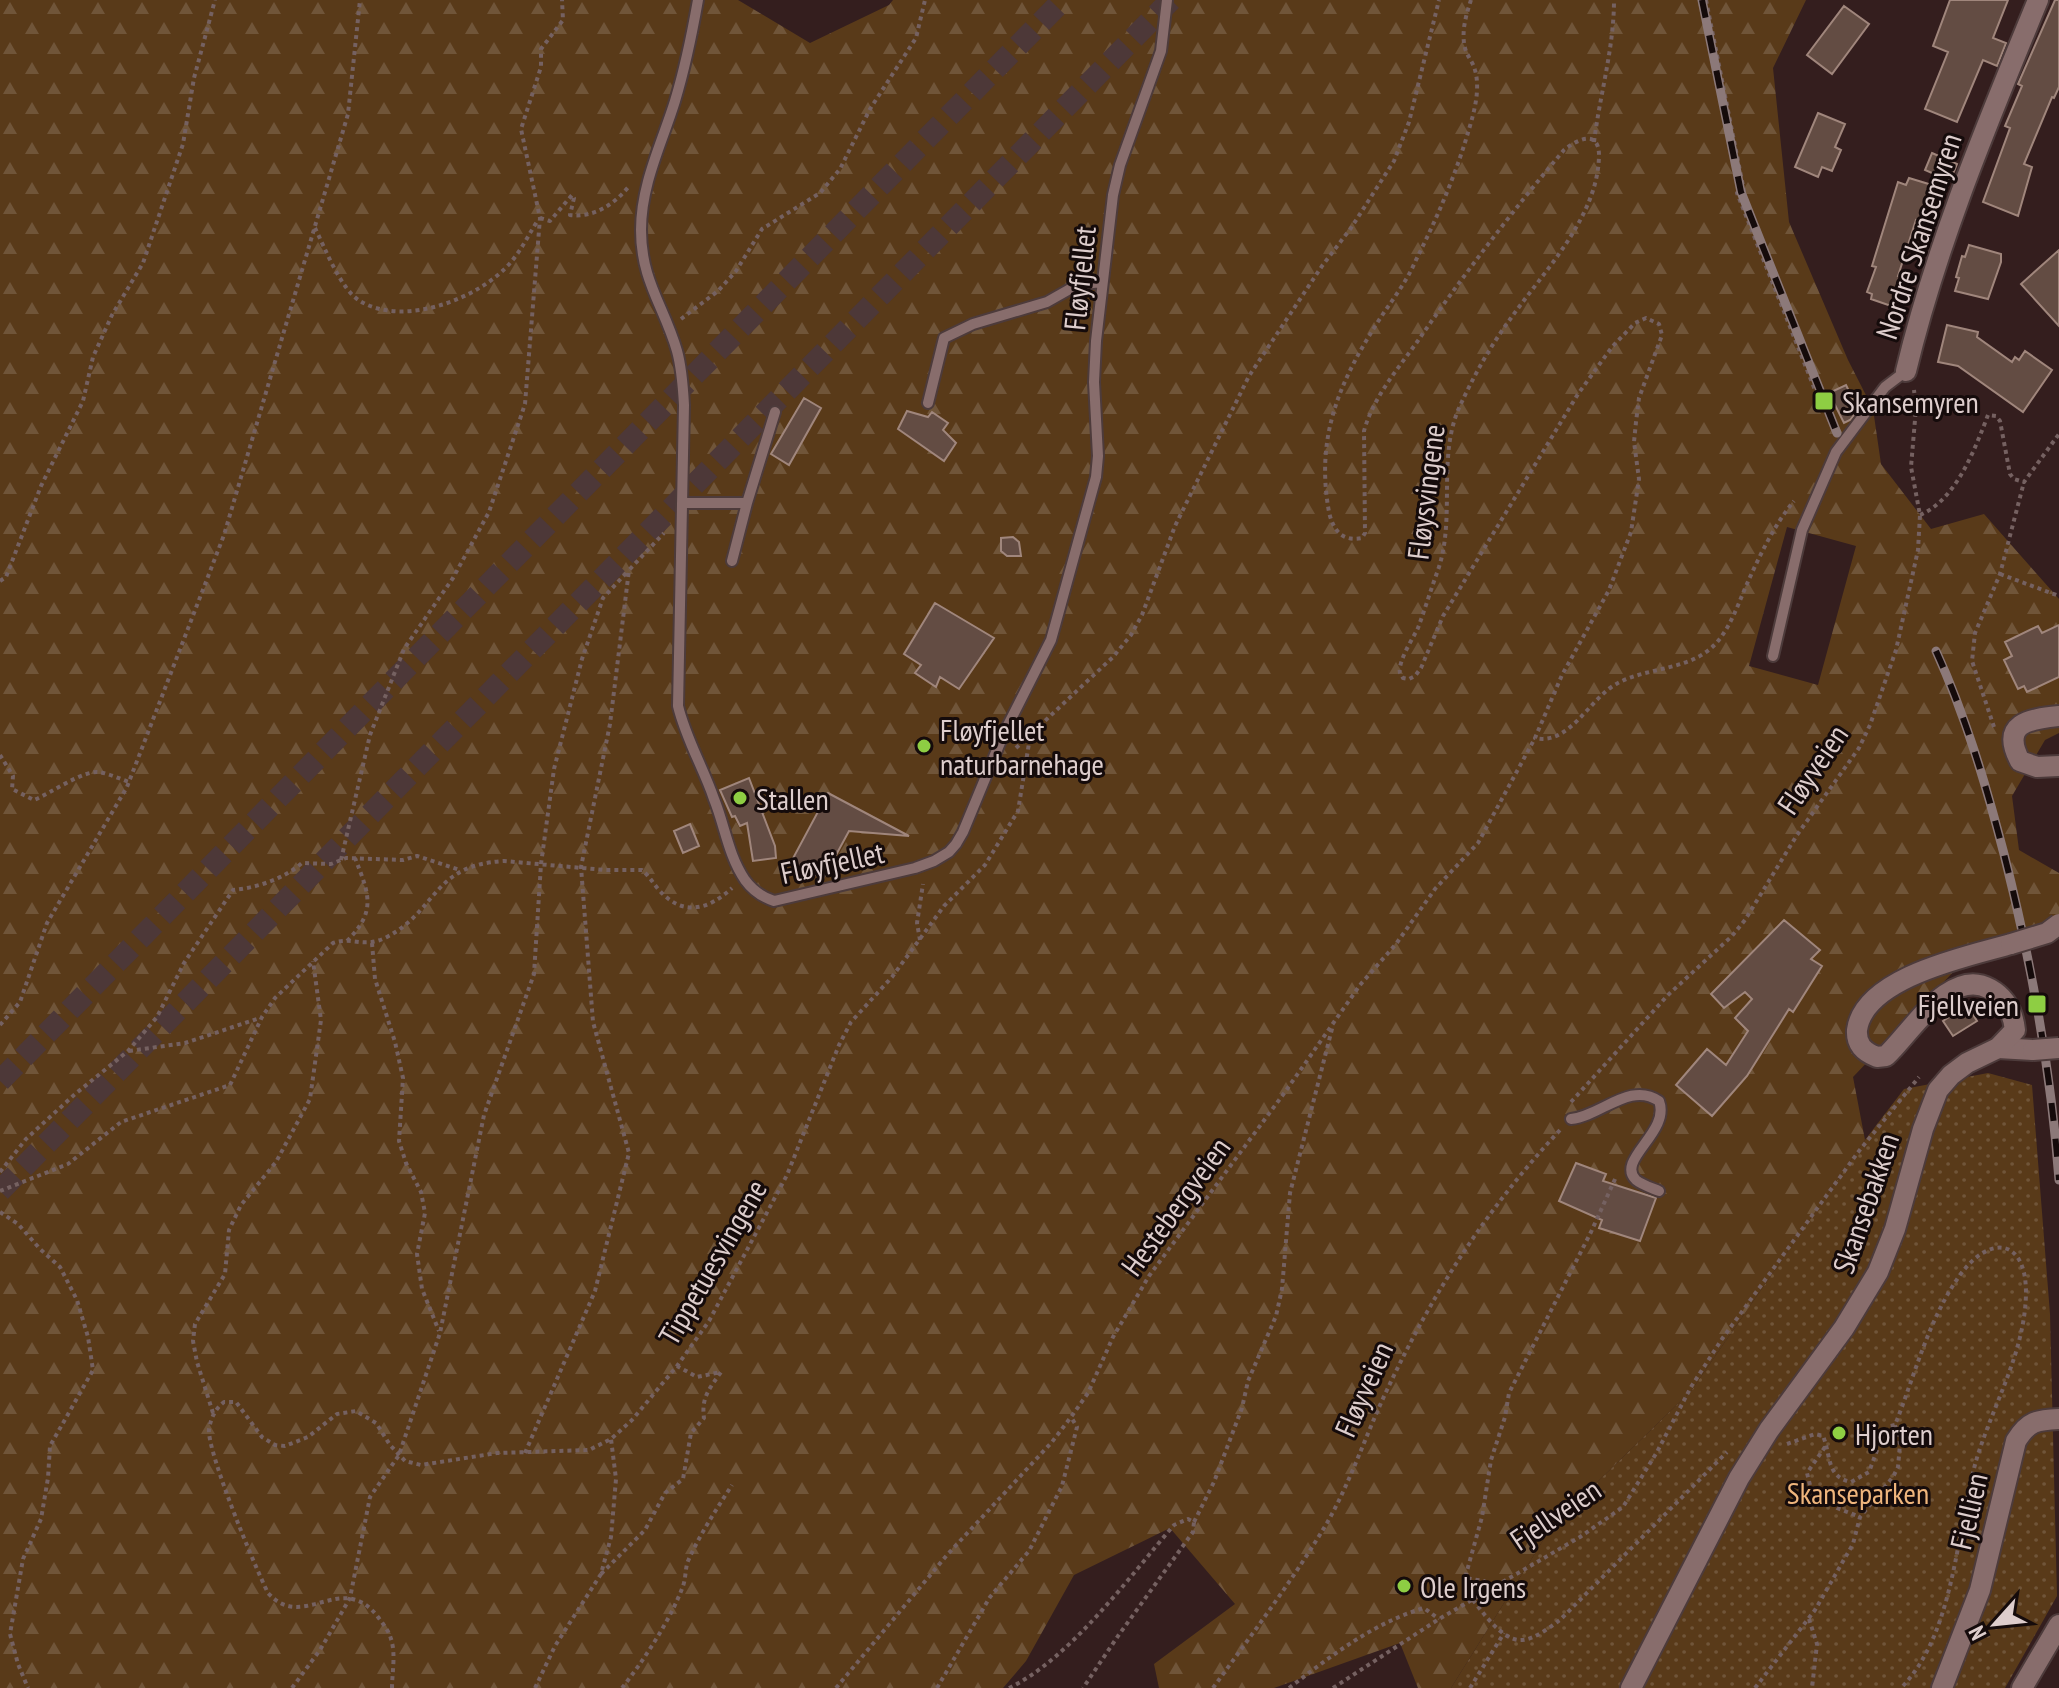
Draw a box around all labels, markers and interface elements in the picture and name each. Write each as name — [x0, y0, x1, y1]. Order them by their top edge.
street label: Nordre Skansemyren — [1866, 128, 1970, 344]
street label: Fløyfjellet — [1054, 223, 1104, 332]
place label: Skansemyren — [1842, 382, 1979, 421]
marker: Skansemyren — [1813, 390, 1835, 412]
street label: Fløysvingene — [1397, 422, 1453, 562]
place label: Fløyfjellet naturbarnehage — [940, 710, 1104, 783]
street label: Fløyveien — [1768, 717, 1856, 821]
marker: Fløyfjellet naturbarnehage — [915, 737, 933, 755]
place label: Stallen — [756, 779, 829, 818]
marker: Stallen — [731, 789, 749, 807]
street label: Fløyfjellet — [777, 832, 888, 892]
place label: Fjellveien — [1918, 985, 2019, 1024]
marker: Fjellveien — [2026, 993, 2048, 1015]
street label: Skansebakken — [1823, 1128, 1907, 1278]
street label: Hestebergveien — [1112, 1129, 1238, 1283]
street label: Tippetuesvingene — [649, 1172, 775, 1352]
street label: Fløyveien — [1325, 1335, 1401, 1443]
place label: Hjorten — [1855, 1414, 1933, 1453]
marker: Hjorten — [1830, 1424, 1848, 1442]
street label: Fjellien — [1940, 1469, 1996, 1553]
street label: Fjellveien — [1502, 1470, 1608, 1558]
park label: Skanseparken — [1787, 1473, 1929, 1512]
place label: Ole Irgens — [1420, 1567, 1526, 1606]
marker: Ole Irgens — [1395, 1577, 1413, 1595]
north arrow — [1955, 1584, 2035, 1664]
text: N — [1962, 1621, 1992, 1645]

